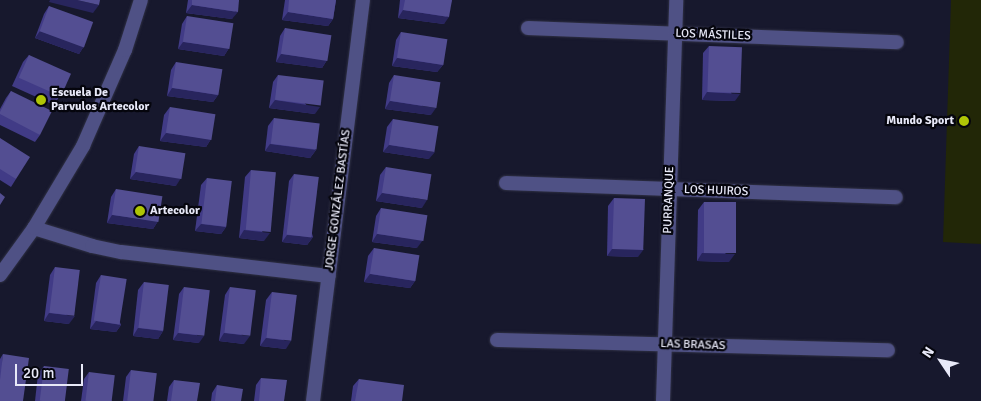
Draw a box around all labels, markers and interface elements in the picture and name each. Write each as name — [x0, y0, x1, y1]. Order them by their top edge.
street label: LOS MÁSTILES — [675, 26, 751, 44]
place label: Escuela De Parvulos Artecolor — [51, 86, 149, 114]
marker: Escuela De Parvulos Artecolor — [35, 94, 47, 106]
place label: Mundo Sport — [886, 114, 954, 128]
marker: Mundo Sport — [958, 115, 970, 127]
street label: JORGE GONZÁLEZ BASTÍAS — [322, 129, 354, 271]
street label: PURRANQUE — [661, 166, 677, 234]
street label: LOS HUIROS — [684, 183, 748, 199]
place label: Artecolor — [150, 204, 200, 218]
marker: Artecolor — [134, 205, 146, 217]
north arrow — [916, 336, 966, 386]
street label: LAS BRASAS — [660, 337, 726, 353]
text: N — [918, 344, 938, 361]
scale bar — [18, 354, 85, 386]
text: 20 m — [23, 364, 54, 382]

